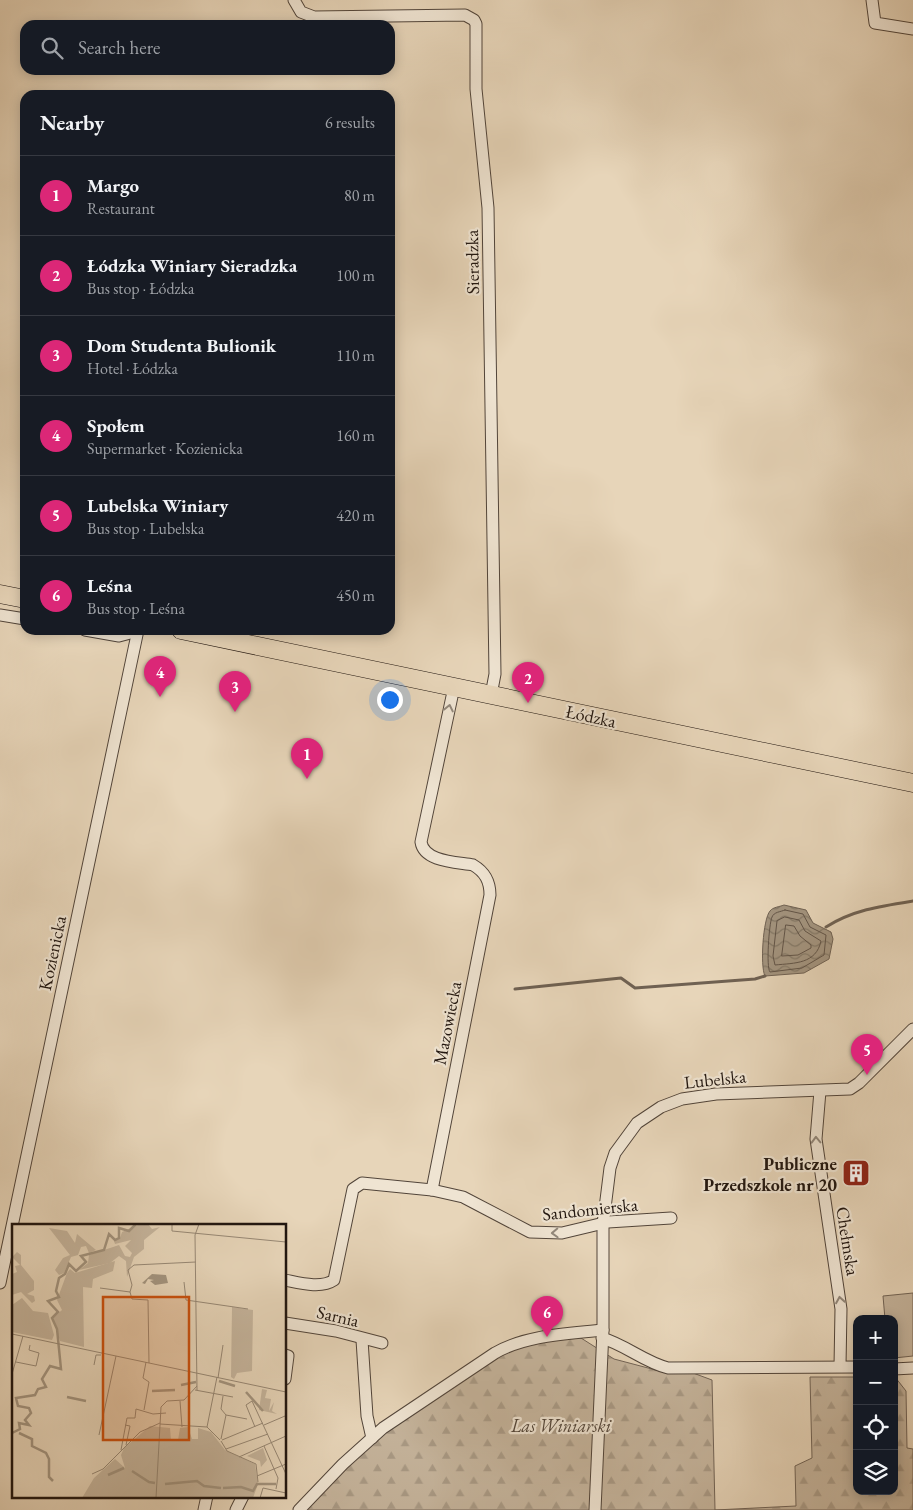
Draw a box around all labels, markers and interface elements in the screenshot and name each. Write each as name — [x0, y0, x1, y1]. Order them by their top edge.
search box — [20, 20, 395, 75]
icon: search — [38, 34, 66, 62]
text: Search here — [78, 35, 160, 60]
text: Nearby — [40, 109, 104, 136]
text: 6 results — [325, 112, 375, 133]
text: Margo — [87, 173, 139, 198]
text: 1 — [52, 185, 60, 206]
text: 80 m — [344, 185, 375, 206]
text: Restaurant — [87, 198, 155, 219]
street label: Sieradzka — [460, 229, 484, 294]
text: Łódzka Winiary Sieradzka — [87, 253, 297, 278]
text: 2 — [52, 265, 60, 286]
text: 100 m — [336, 265, 375, 286]
text: Bus stop · Łódzka — [87, 278, 195, 299]
text: Dom Studenta Bulionik — [87, 333, 276, 358]
text: 3 — [52, 345, 60, 366]
text: 110 m — [336, 345, 375, 366]
text: Hotel · Łódzka — [87, 358, 178, 379]
text: Społem — [87, 413, 145, 438]
text: 4 — [52, 425, 60, 446]
text: 160 m — [336, 425, 375, 446]
text: Supermarket · Kozienicka — [87, 438, 243, 459]
text: Lubelska Winiary — [87, 493, 228, 518]
text: 5 — [52, 505, 60, 526]
text: 420 m — [336, 505, 375, 526]
text: Bus stop · Lubelska — [87, 518, 204, 539]
text: Leśna — [87, 573, 132, 598]
text: 6 — [52, 585, 60, 606]
text: 450 m — [336, 585, 375, 606]
text: Bus stop · Leśna — [87, 598, 185, 619]
pin: 4 — [144, 656, 176, 697]
pin: 2 — [512, 662, 544, 703]
pin: 3 — [219, 671, 251, 712]
your location — [377, 687, 403, 713]
street label: Łódzka — [564, 699, 619, 733]
one-way arrow — [443, 704, 454, 713]
pin: 1 — [291, 738, 323, 779]
street label: Kozienicka — [33, 913, 71, 993]
street label: Mazowiecka — [428, 978, 467, 1067]
pin: 5 — [851, 1034, 883, 1075]
street label: Lubelska — [683, 1064, 748, 1094]
one-way arrow — [811, 1135, 821, 1143]
place label: Publiczne Przedszkole nr 20 — [703, 1152, 837, 1196]
building icon: Publiczne Przedszkole nr 20 — [841, 1158, 871, 1188]
street label: Sandomierska — [541, 1192, 640, 1225]
street label: Chełmska — [831, 1205, 865, 1278]
inset map — [12, 1224, 286, 1498]
one-way arrow — [551, 1228, 559, 1238]
pin: 6 — [531, 1296, 563, 1337]
one-way arrow — [835, 1296, 845, 1305]
street label: Sarnia — [315, 1300, 362, 1332]
map controls — [853, 1315, 898, 1495]
button: + — [853, 1315, 898, 1360]
button: − — [853, 1360, 898, 1405]
button: locate — [853, 1405, 898, 1450]
park label: Las Winiarski — [510, 1414, 612, 1437]
button: layers — [853, 1450, 898, 1495]

